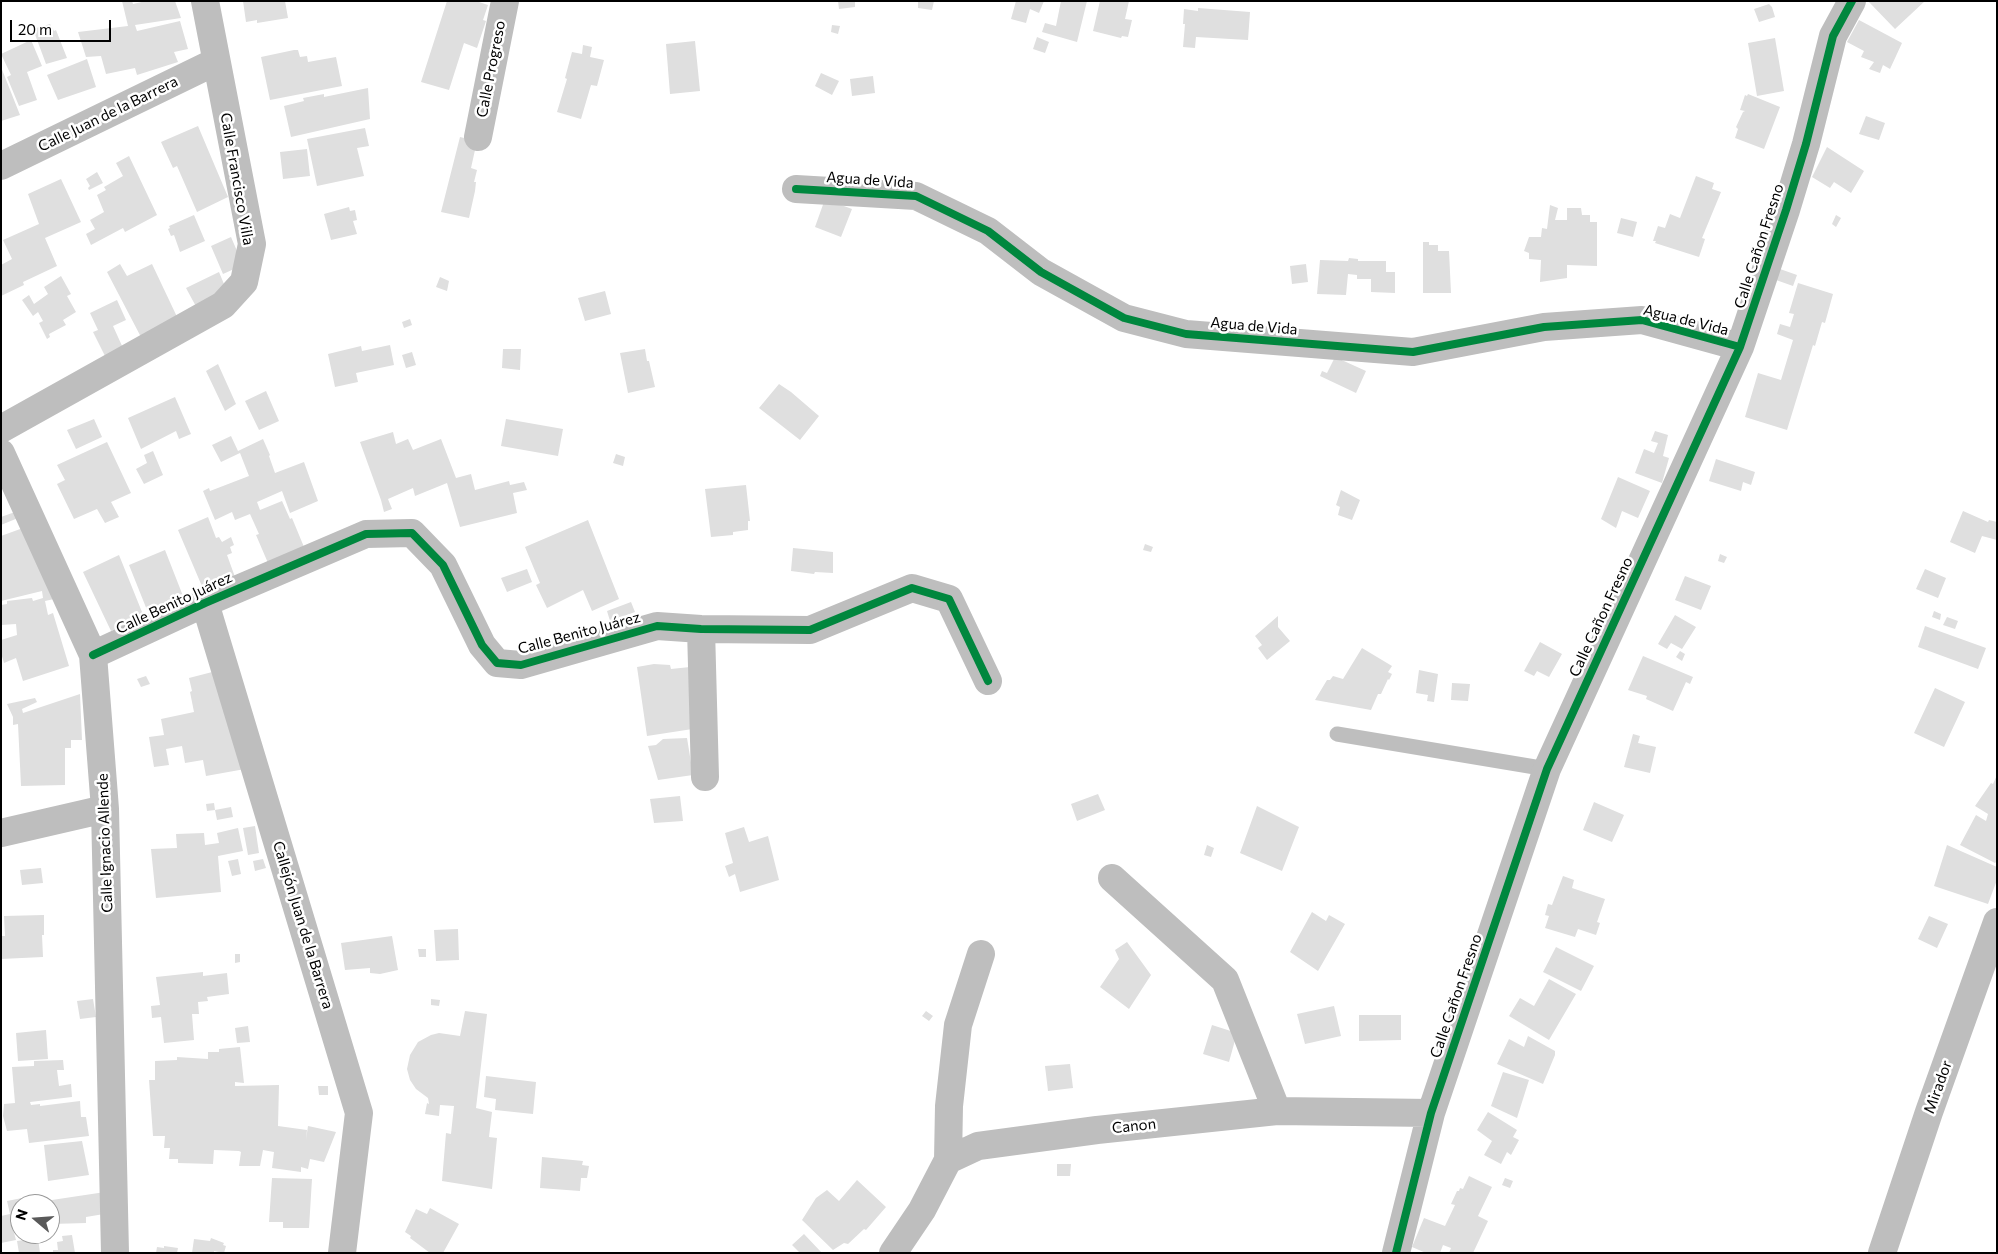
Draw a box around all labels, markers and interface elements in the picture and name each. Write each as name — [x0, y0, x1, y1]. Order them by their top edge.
scale bar — [12, 10, 114, 42]
street label: Calle Progreso — [473, 19, 509, 119]
text: 20 m — [18, 20, 52, 38]
street label: Calle Juan de la Barrera — [35, 72, 181, 156]
street label: Calle Francisco Villa — [216, 111, 258, 247]
street label: Agua de Vida — [826, 168, 914, 192]
street label: Calle Cañon Fresno — [1730, 181, 1788, 311]
street label: Agua de Vida — [1641, 301, 1731, 339]
street label: Agua de Vida — [1210, 313, 1298, 339]
street label: Calle Cañon Fresno — [1565, 554, 1637, 680]
street label: Calle Benito Juárez — [113, 568, 235, 638]
street label: Calle Benito Juárez — [516, 608, 642, 658]
street label: Calle Ignacio Allende — [94, 773, 116, 913]
street label: Callejón Juan de la Barrera — [269, 839, 337, 1011]
street label: Calle Cañon Fresno — [1426, 932, 1486, 1060]
street label: Mirador — [1920, 1058, 1956, 1116]
street label: Canon — [1111, 1115, 1157, 1137]
north arrow — [10, 1194, 60, 1244]
text: N — [12, 1207, 31, 1222]

